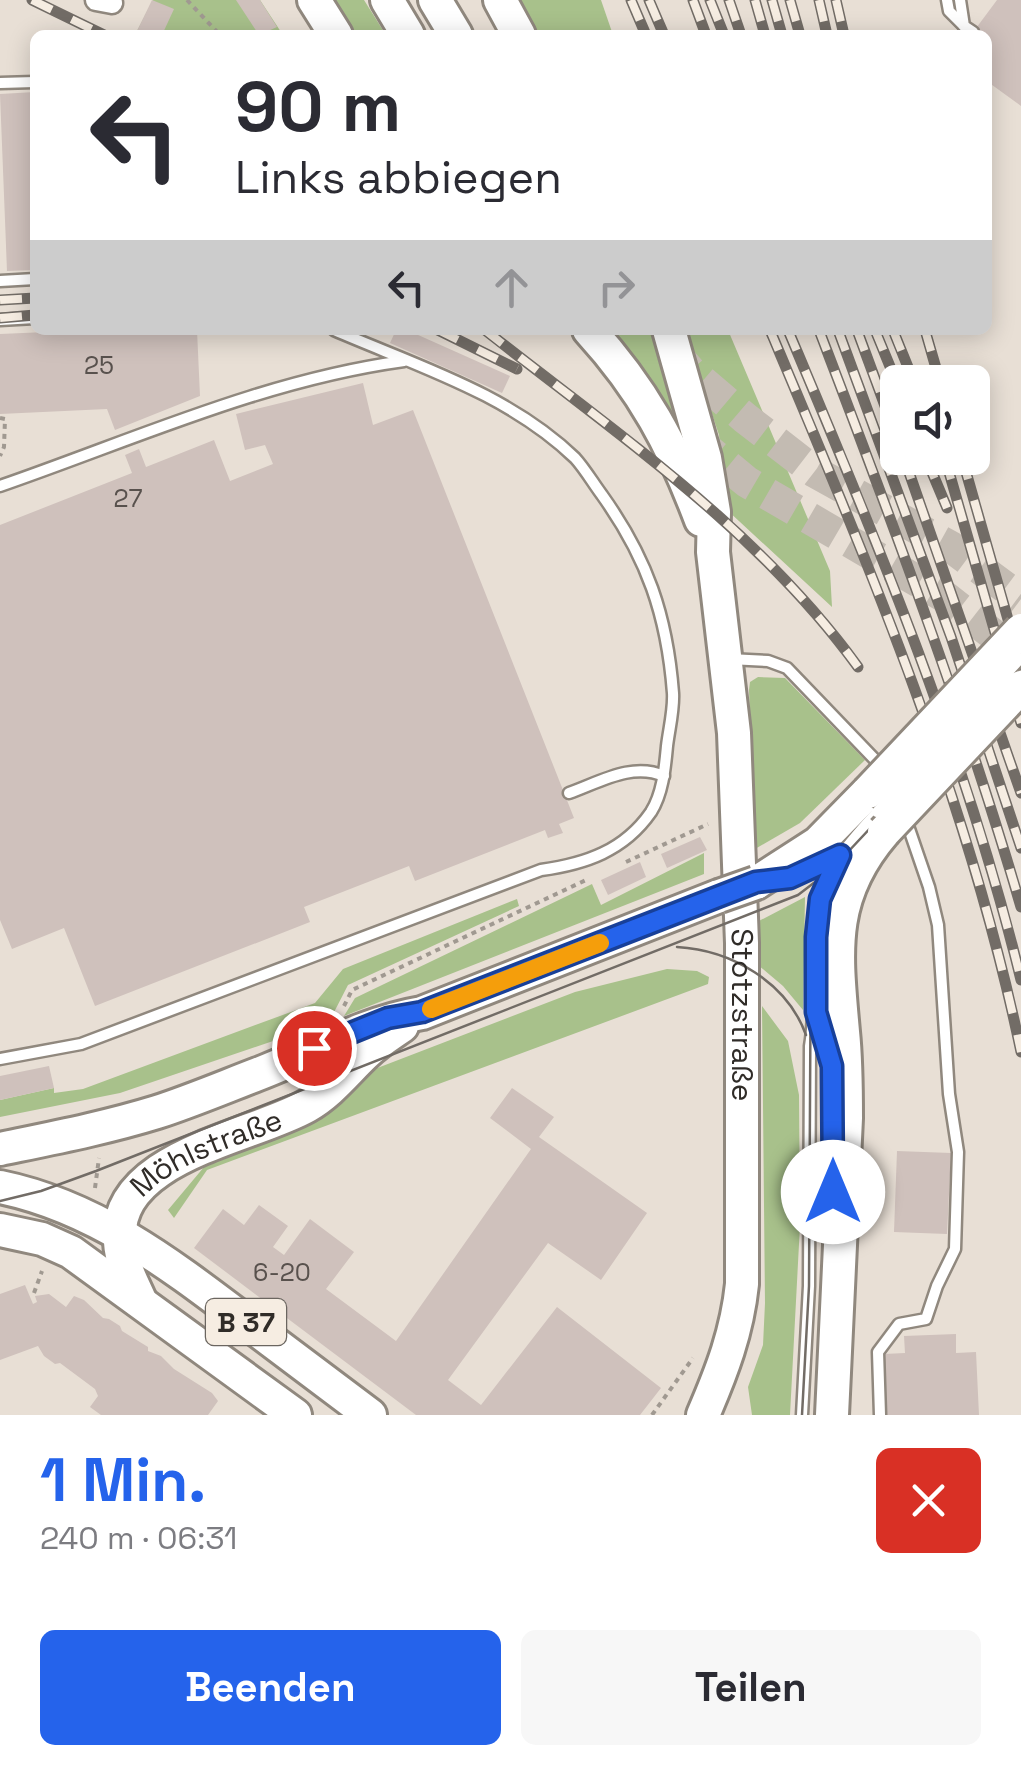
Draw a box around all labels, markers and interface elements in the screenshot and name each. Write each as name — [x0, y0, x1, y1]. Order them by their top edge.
text: 90 m — [235, 62, 401, 151]
icon: left — [70, 70, 200, 200]
text: Links abbiegen — [235, 149, 562, 206]
icon: left — [379, 260, 434, 315]
icon: ahead — [484, 260, 539, 315]
icon: right — [589, 260, 644, 315]
house number: 25 — [84, 349, 114, 381]
map controls — [880, 365, 990, 475]
button: sound — [880, 365, 990, 475]
house number: 27 — [114, 482, 142, 514]
street label: Stotzstraße — [722, 928, 762, 1101]
pin — [272, 1006, 357, 1091]
icon: arrive — [287, 1021, 342, 1076]
street label: Möhlstraße — [122, 1100, 288, 1205]
position arrow — [781, 1140, 885, 1244]
house number: 6-20 — [253, 1256, 311, 1288]
road number: B 37 — [206, 1299, 286, 1345]
text: 1 Min. — [40, 1442, 206, 1519]
button: close — [876, 1448, 981, 1553]
text: 240 m · 06:31 — [40, 1518, 237, 1558]
button: Beenden — [40, 1630, 501, 1745]
button: Teilen — [521, 1630, 981, 1745]

